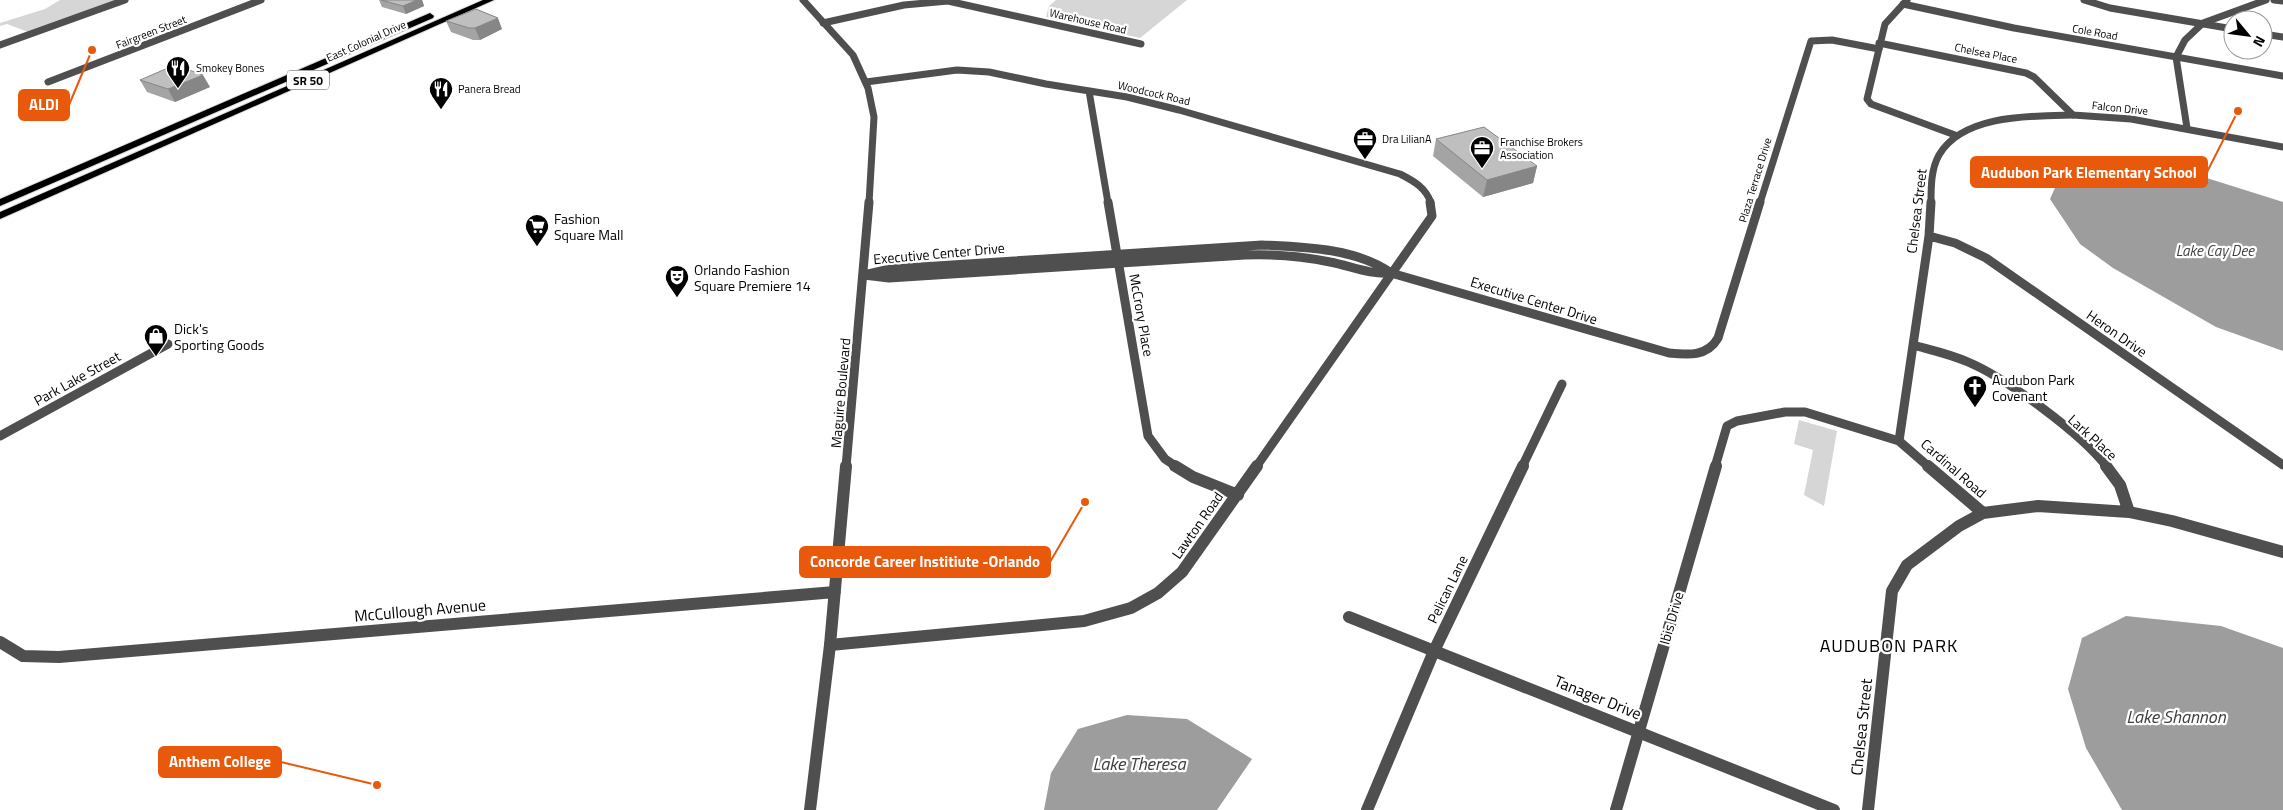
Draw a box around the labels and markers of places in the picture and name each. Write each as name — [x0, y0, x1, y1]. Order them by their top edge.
restaurant icon: Smokey Bones — [165, 55, 191, 89]
place label: Smokey Bones — [196, 60, 264, 76]
restaurant icon: Panera Bread — [428, 76, 454, 110]
place label: Panera Bread — [458, 81, 521, 97]
callout: ALDI — [19, 90, 69, 120]
office icon: Dra LilianA — [1352, 126, 1378, 160]
place label: Dra LilianA — [1382, 131, 1432, 147]
place label: Franchise Brokers Association — [1500, 134, 1583, 163]
office icon: Franchise Brokers Association — [1469, 135, 1495, 169]
callout: Audubon Park Elementary School — [1971, 157, 2207, 187]
place label: Fashion Square Mall — [554, 208, 624, 245]
supermarket icon: Fashion Square Mall — [524, 213, 550, 247]
place label: Orlando Fashion Square Premiere 14 — [694, 259, 811, 296]
theatre icon: Orlando Fashion Square Premiere 14 — [664, 264, 690, 298]
place label: Dick's Sporting Goods — [174, 318, 264, 355]
shop icon: Dick's Sporting Goods — [143, 323, 169, 357]
place label: Audubon Park Covenant — [1992, 369, 2075, 406]
church icon: Audubon Park Covenant — [1962, 374, 1988, 408]
callout: Concorde Career Institiute -Orlando — [800, 547, 1050, 577]
callout: Anthem College — [159, 747, 281, 777]

